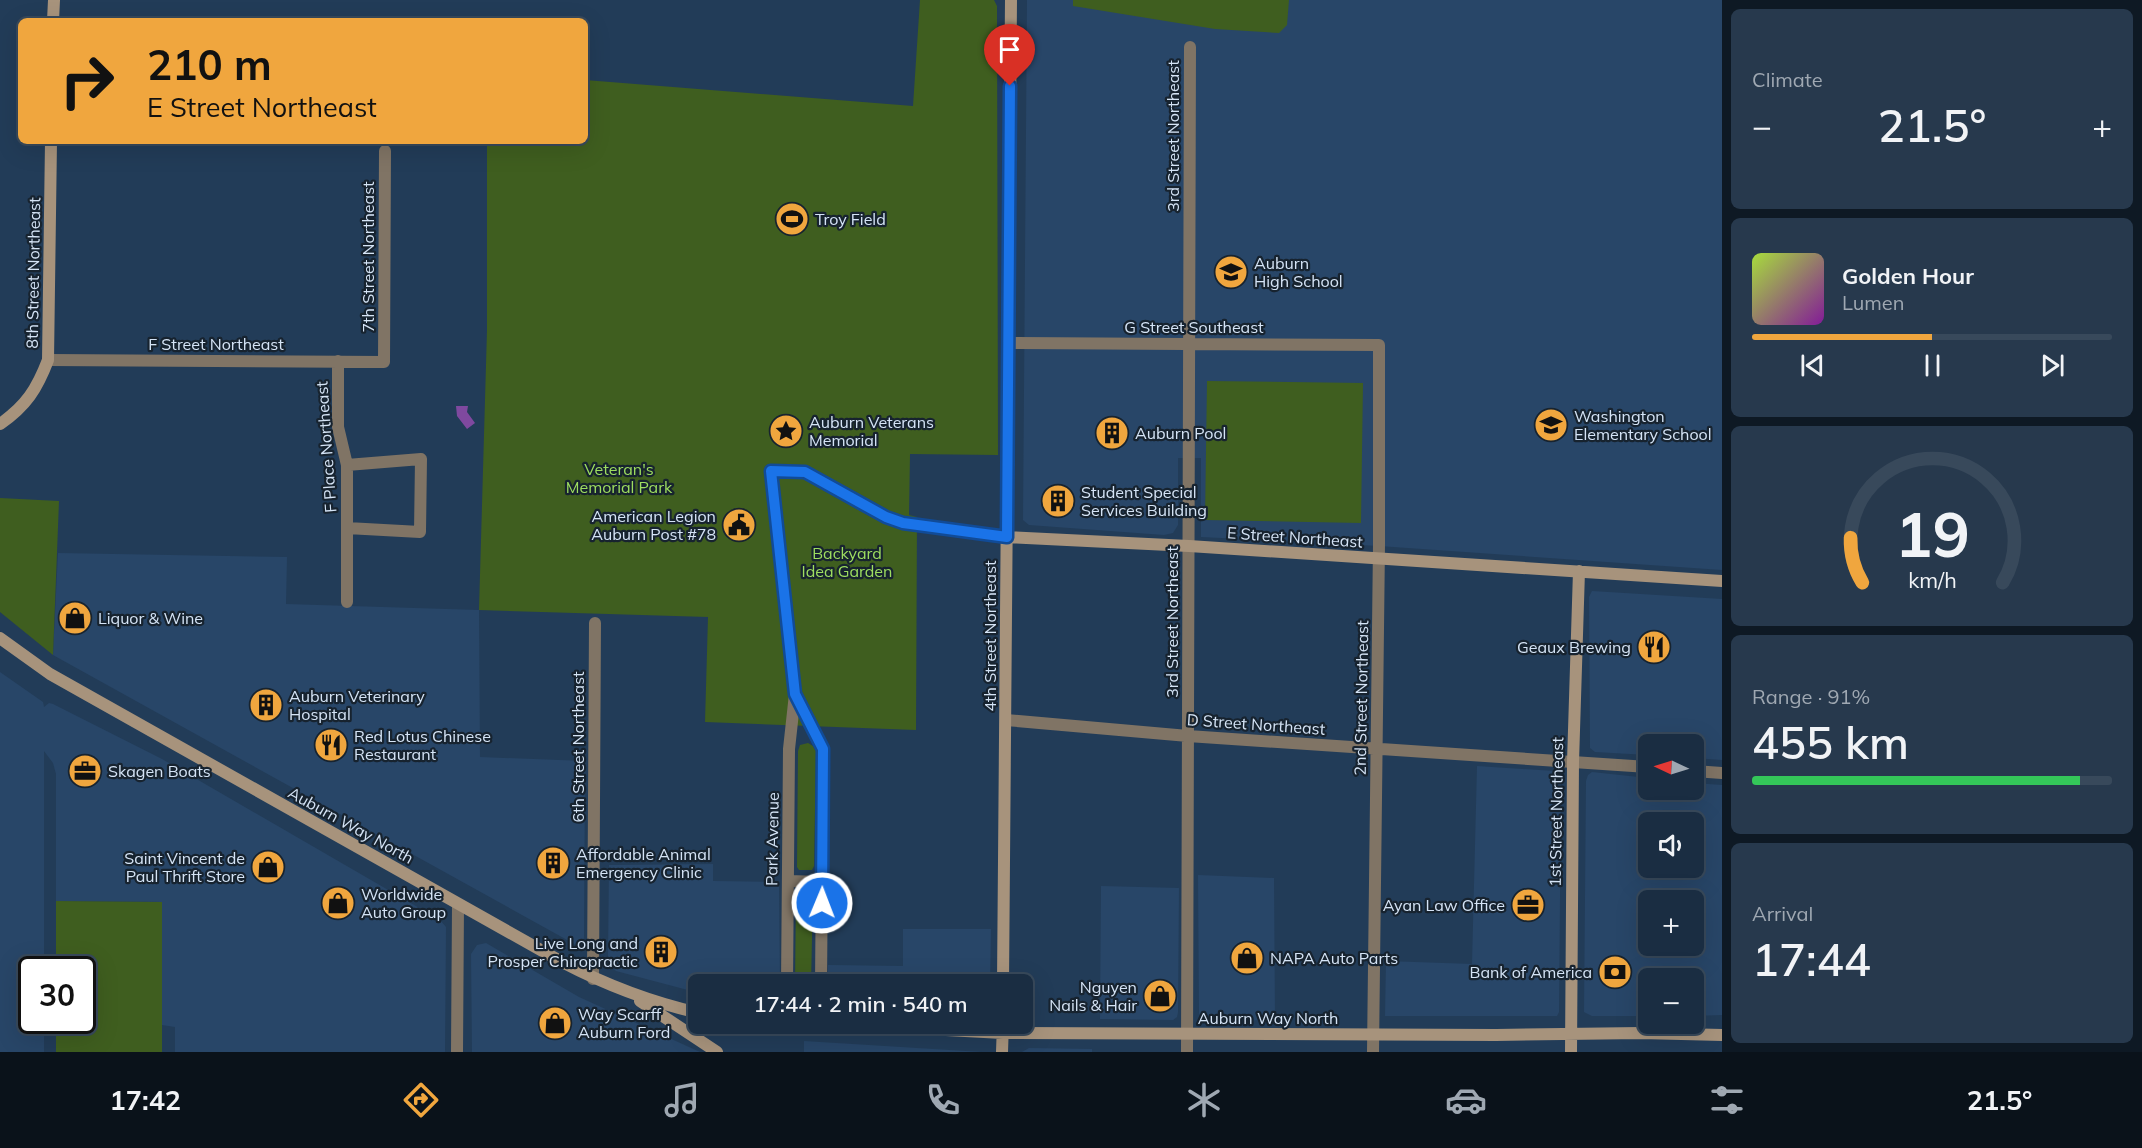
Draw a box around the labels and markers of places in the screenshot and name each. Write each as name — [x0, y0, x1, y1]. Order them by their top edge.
pin — [984, 24, 1035, 86]
sports icon: Troy Field — [774, 201, 810, 237]
place label: Troy Field — [815, 209, 886, 229]
place label: Auburn High School — [1254, 253, 1343, 291]
school or university icon: Auburn High School — [1213, 254, 1249, 290]
place label: Washington Elementary School — [1574, 406, 1712, 444]
school or university icon: Washington Elementary School — [1533, 407, 1569, 443]
place label: Auburn Veterans Memorial — [809, 412, 934, 450]
place icon: Auburn Veterans Memorial — [768, 413, 804, 449]
building icon: Auburn Pool — [1094, 415, 1130, 451]
place label: Auburn Pool — [1135, 423, 1226, 443]
place label: Student Special Services Building — [1081, 482, 1207, 520]
building icon: Student Special Services Building — [1040, 483, 1076, 519]
place label: American Legion Auburn Post #78 — [591, 506, 716, 544]
public building icon: American Legion Auburn Post #78 — [721, 507, 757, 543]
shop icon: Liquor & Wine — [57, 600, 93, 636]
place label: Liquor & Wine — [98, 608, 203, 628]
restaurant icon: Geaux Brewing — [1636, 629, 1672, 665]
place label: Geaux Brewing — [1517, 637, 1631, 657]
place label: Auburn Veterinary Hospital — [289, 686, 425, 724]
building icon: Auburn Veterinary Hospital — [248, 687, 284, 723]
place label: Red Lotus Chinese Restaurant — [354, 726, 491, 764]
restaurant icon: Red Lotus Chinese Restaurant — [313, 727, 349, 763]
office icon: Skagen Boats — [67, 753, 103, 789]
place label: Skagen Boats — [108, 761, 211, 781]
place label: Affordable Animal Emergency Clinic — [576, 844, 711, 882]
building icon: Affordable Animal Emergency Clinic — [535, 845, 571, 881]
place label: Saint Vincent de Paul Thrift Store — [124, 848, 245, 886]
shop icon: Saint Vincent de Paul Thrift Store — [250, 849, 286, 885]
place label: Worldwide Auto Group — [361, 884, 446, 922]
shop icon: Worldwide Auto Group — [320, 885, 356, 921]
office icon: Ayan Law Office — [1510, 887, 1546, 923]
place label: Ayan Law Office — [1383, 895, 1505, 915]
place label: Live Long and Prosper Chiropractic — [488, 933, 638, 971]
building icon: Live Long and Prosper Chiropractic — [643, 934, 679, 970]
shop icon: NAPA Auto Parts — [1229, 940, 1265, 976]
place label: NAPA Auto Parts — [1270, 948, 1398, 968]
bank icon: Bank of America — [1597, 954, 1633, 990]
place label: Bank of America — [1470, 962, 1592, 982]
place label: Nguyen Nails & Hair — [1049, 977, 1137, 1015]
shop icon: Nguyen Nails & Hair — [1142, 978, 1178, 1014]
place label: Way Scarff Auburn Ford — [578, 1004, 670, 1042]
shop icon: Way Scarff Auburn Ford — [537, 1005, 573, 1041]

